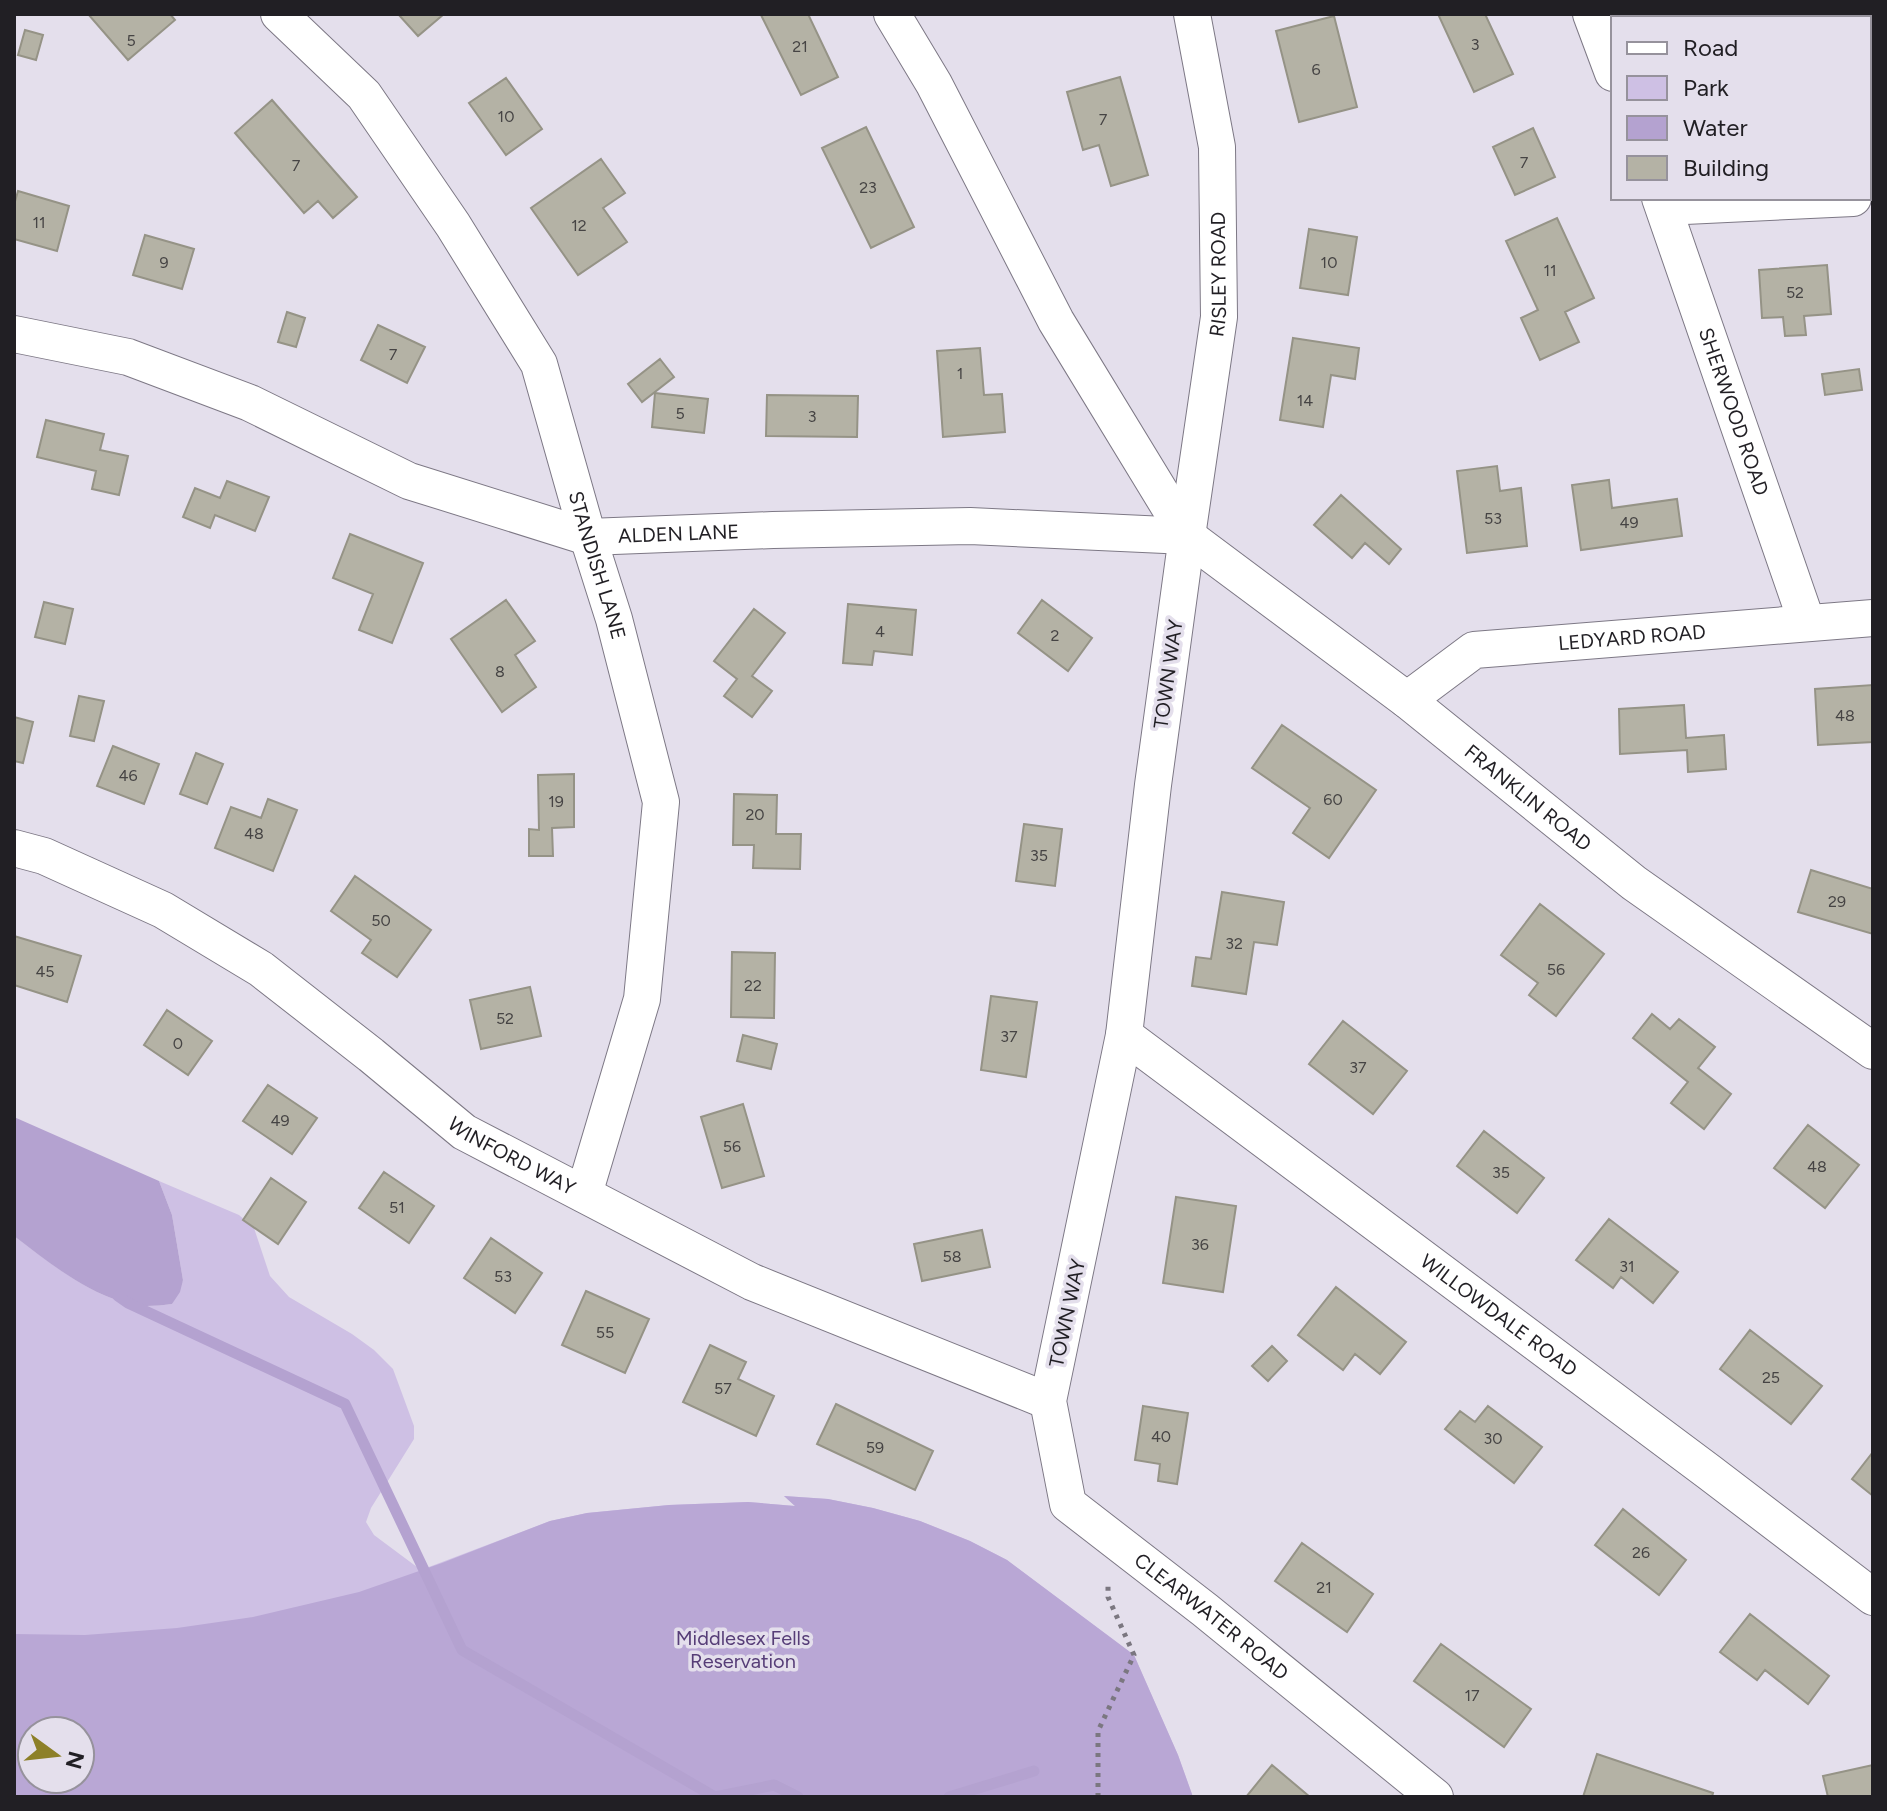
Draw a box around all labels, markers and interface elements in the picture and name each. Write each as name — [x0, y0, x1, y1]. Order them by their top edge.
legend — [1611, 16, 1871, 200]
house number: 5 — [126, 31, 136, 50]
text: Road — [1683, 33, 1738, 62]
house number: 3 — [1471, 35, 1479, 54]
house number: 21 — [792, 37, 808, 56]
house number: 6 — [1311, 60, 1321, 79]
text: Park — [1683, 73, 1729, 102]
house number: 10 — [498, 107, 514, 126]
house number: 7 — [1099, 110, 1108, 129]
text: Water — [1683, 113, 1748, 142]
house number: 7 — [1520, 153, 1529, 172]
text: Building — [1683, 153, 1769, 182]
house number: 7 — [292, 156, 301, 175]
house number: 23 — [859, 178, 877, 197]
street label: RISLEY ROAD — [1204, 212, 1231, 338]
house number: 11 — [32, 213, 46, 232]
house number: 12 — [571, 216, 587, 235]
house number: 9 — [159, 253, 169, 272]
house number: 10 — [1321, 253, 1337, 272]
house number: 11 — [1543, 261, 1557, 280]
house number: 52 — [1786, 283, 1804, 302]
street label: SHERWOOD ROAD — [1694, 324, 1774, 499]
house number: 7 — [389, 345, 398, 364]
house number: 1 — [957, 364, 963, 383]
house number: 14 — [1297, 391, 1313, 410]
house number: 5 — [675, 404, 685, 423]
house number: 3 — [808, 407, 816, 426]
street label: STANDISH LANE — [564, 488, 631, 642]
house number: 53 — [1484, 509, 1502, 528]
house number: 49 — [1620, 513, 1639, 532]
street label: ALDEN LANE — [618, 519, 740, 548]
street label: TOWN WAY — [1148, 618, 1188, 730]
street label: LEDYARD ROAD — [1557, 619, 1707, 655]
house number: 4 — [875, 622, 885, 641]
house number: 2 — [1051, 626, 1059, 645]
house number: 8 — [495, 662, 505, 681]
house number: 48 — [1835, 706, 1855, 725]
street label: FRANKLIN ROAD — [1460, 739, 1597, 856]
house number: 46 — [119, 766, 138, 785]
house number: 60 — [1323, 790, 1343, 809]
house number: 19 — [548, 792, 564, 811]
house number: 20 — [745, 805, 765, 824]
house number: 48 — [244, 824, 264, 843]
house number: 35 — [1030, 846, 1048, 865]
house number: 29 — [1828, 892, 1846, 911]
house number: 50 — [371, 911, 391, 930]
house number: 32 — [1225, 934, 1243, 953]
house number: 56 — [1547, 960, 1565, 979]
house number: 45 — [35, 962, 55, 981]
house number: 22 — [744, 976, 762, 995]
house number: 52 — [496, 1009, 514, 1028]
house number: 37 — [1000, 1027, 1018, 1046]
house number: 0 — [173, 1034, 183, 1053]
house number: 37 — [1349, 1058, 1367, 1077]
house number: 49 — [271, 1111, 290, 1130]
street label: WINFORD WAY — [443, 1112, 580, 1200]
house number: 56 — [723, 1137, 741, 1156]
house number: 48 — [1807, 1157, 1827, 1176]
house number: 35 — [1492, 1163, 1510, 1182]
house number: 51 — [389, 1198, 405, 1217]
house number: 36 — [1191, 1235, 1209, 1254]
house number: 58 — [942, 1247, 962, 1266]
street label: WILLOWDALE ROAD — [1416, 1249, 1582, 1381]
street label: TOWN WAY — [1044, 1257, 1090, 1369]
house number: 31 — [1619, 1257, 1635, 1276]
house number: 53 — [494, 1267, 512, 1286]
house number: 55 — [596, 1323, 614, 1342]
house number: 25 — [1762, 1368, 1780, 1387]
house number: 57 — [714, 1379, 732, 1398]
house number: 40 — [1151, 1427, 1171, 1446]
house number: 30 — [1484, 1429, 1502, 1448]
house number: 59 — [866, 1438, 884, 1457]
house number: 26 — [1632, 1543, 1650, 1562]
street label: CLEARWATER ROAD — [1130, 1548, 1293, 1685]
house number: 21 — [1316, 1578, 1332, 1597]
park label: Middlesex Fells Reservation — [676, 1626, 810, 1673]
house number: 17 — [1464, 1686, 1480, 1705]
north arrow — [16, 1715, 96, 1795]
text: N — [60, 1748, 90, 1772]

